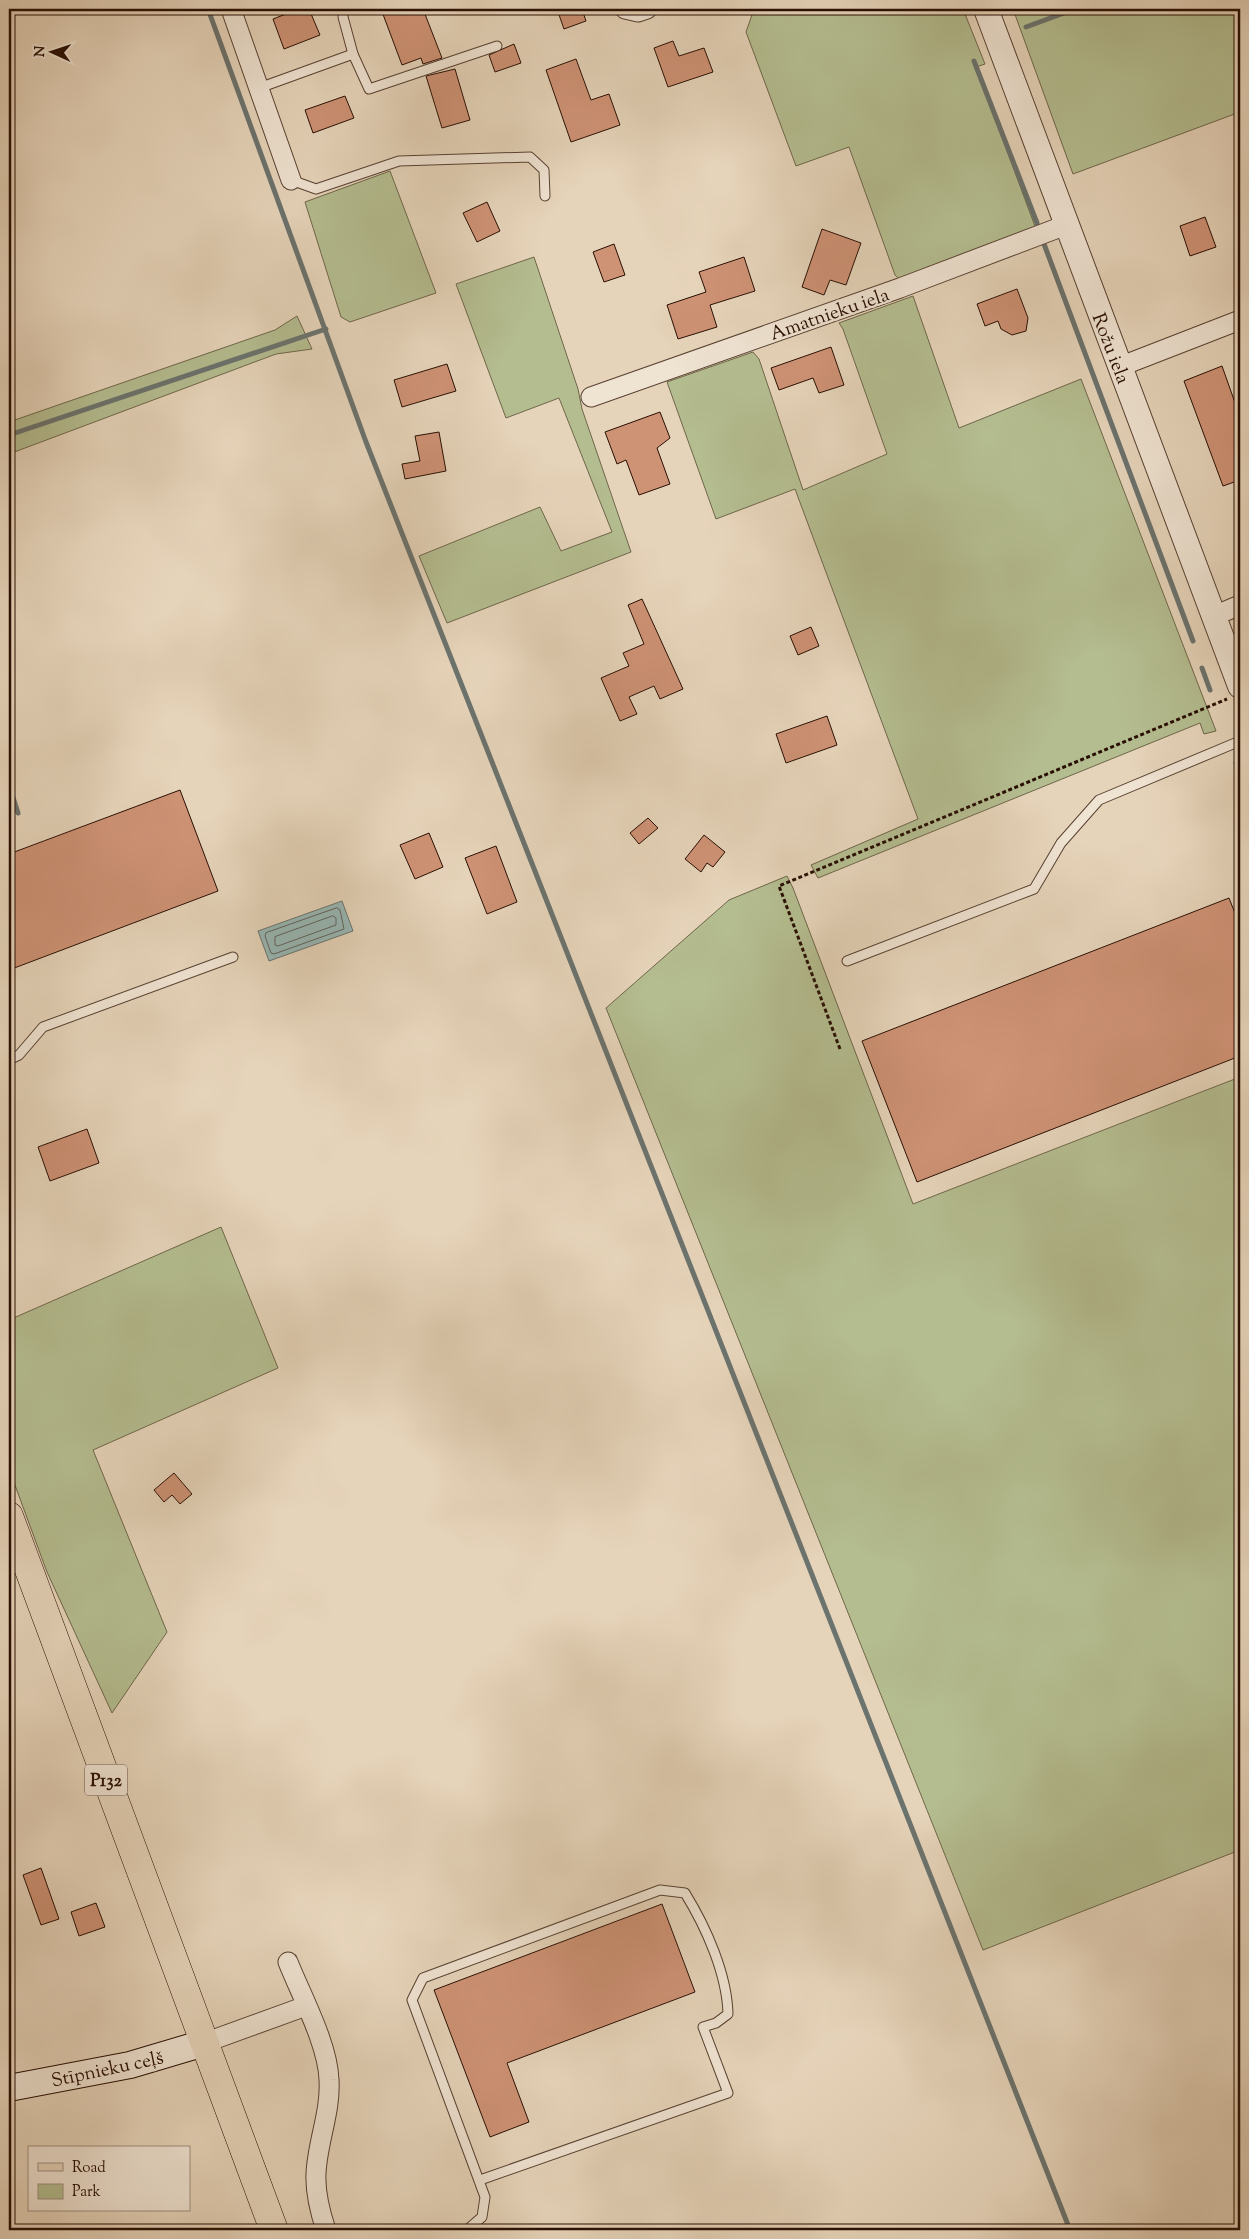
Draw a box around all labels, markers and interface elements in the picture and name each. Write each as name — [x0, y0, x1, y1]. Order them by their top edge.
north arrow — [28, 28, 78, 78]
text: N — [31, 45, 51, 58]
street label: Amatnieku iela — [767, 282, 893, 348]
street label: Rožu iela — [1084, 310, 1136, 388]
road number: P132 — [85, 1764, 127, 1796]
street label: Stīpnieku ceļš — [49, 2045, 166, 2096]
legend — [28, 2146, 190, 2212]
text: Road — [72, 2158, 106, 2179]
text: Park — [72, 2182, 101, 2203]

